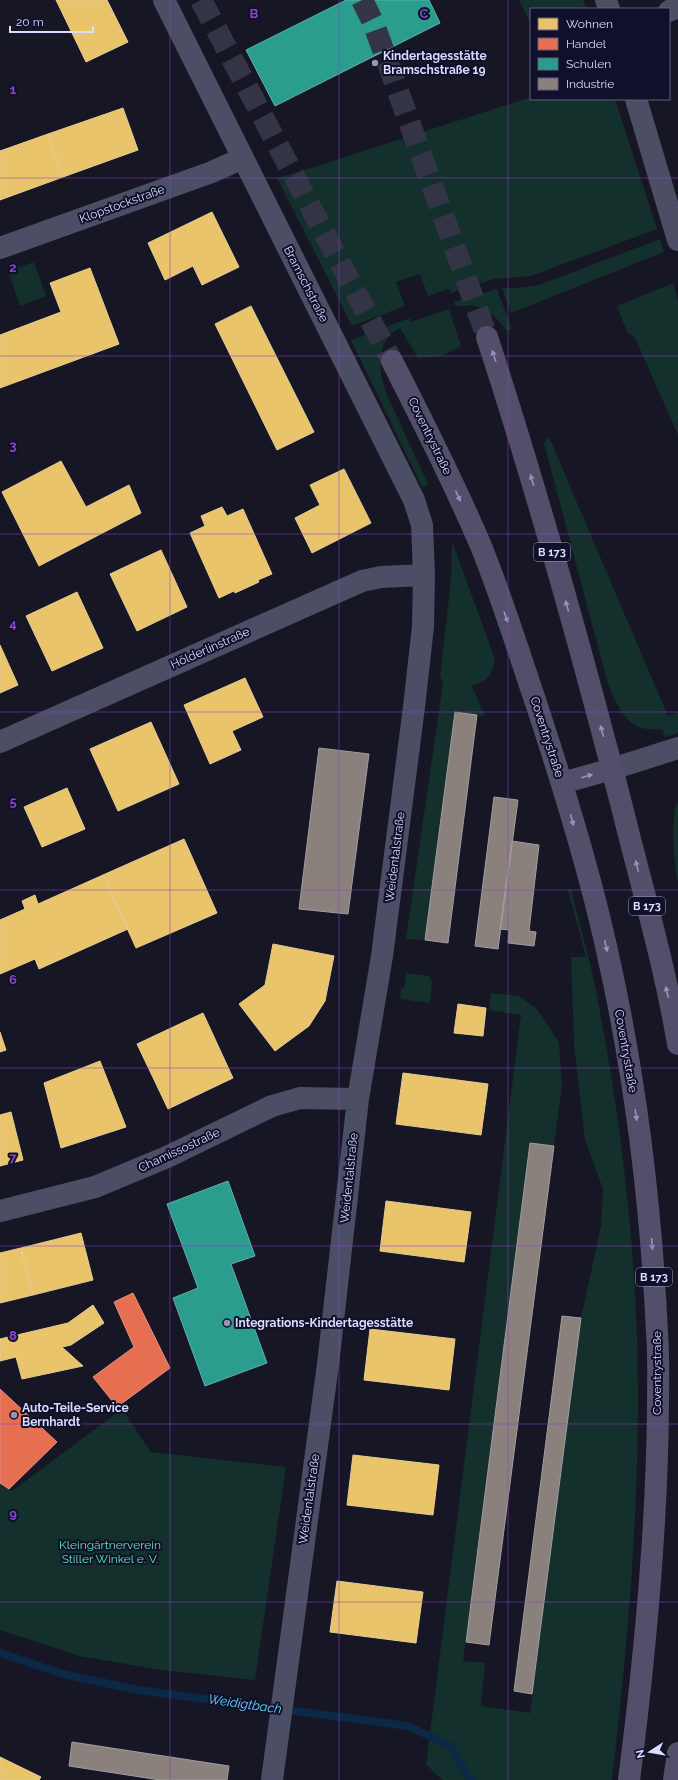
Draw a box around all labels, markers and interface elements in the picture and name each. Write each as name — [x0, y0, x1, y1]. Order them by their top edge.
text: B — [250, 6, 259, 21]
text: C — [420, 6, 429, 21]
scale bar — [10, 8, 93, 34]
legend — [530, 8, 670, 100]
text: 20 m — [16, 15, 44, 29]
text: Wohnen — [566, 17, 613, 31]
text: Handel — [566, 37, 607, 51]
place label: Kindertagesstätte Bramschstraße 19 — [383, 49, 487, 77]
text: Schulen — [566, 57, 611, 71]
marker: Kindertagesstätte Bramschstraße 19 — [370, 58, 380, 68]
text: Industrie — [566, 77, 614, 91]
text: 1 — [10, 82, 17, 97]
street label: Klopstockstraße — [78, 182, 166, 226]
street label: Bramschstraße — [281, 244, 331, 324]
text: 2 — [9, 260, 17, 275]
one-way arrow — [491, 350, 497, 362]
street label: Coventrystraße — [405, 395, 455, 477]
text: 3 — [9, 438, 17, 453]
one-way arrow — [529, 474, 535, 486]
one-way arrow — [456, 491, 462, 503]
road number: B 173 — [534, 543, 570, 561]
one-way arrow — [564, 599, 570, 611]
one-way arrow — [504, 611, 510, 623]
text: 4 — [9, 616, 17, 631]
street label: Hölderlinstraße — [168, 624, 252, 672]
street label: Coventrystraße — [527, 695, 567, 779]
one-way arrow — [598, 725, 604, 737]
one-way arrow — [581, 772, 593, 778]
text: 5 — [9, 794, 17, 809]
street label: Weidentalstraße — [383, 811, 407, 903]
one-way arrow — [570, 814, 576, 827]
one-way arrow — [633, 860, 639, 872]
road number: B 173 — [629, 897, 665, 915]
one-way arrow — [603, 940, 609, 952]
text: 6 — [9, 972, 17, 987]
one-way arrow — [664, 986, 670, 998]
street label: Coventrystraße — [612, 1008, 640, 1094]
one-way arrow — [633, 1109, 639, 1121]
street label: Chamissostraße — [136, 1125, 222, 1175]
street label: Weidentalstraße — [337, 1132, 361, 1224]
text: 7 — [9, 1150, 17, 1165]
one-way arrow — [648, 1238, 655, 1250]
road number: B 173 — [636, 1268, 672, 1286]
place label: Integrations-Kindertagesstätte — [235, 1316, 413, 1330]
marker: Integrations-Kindertagesstätte — [222, 1318, 232, 1328]
text: 8 — [9, 1328, 17, 1343]
street label: Coventrystraße — [650, 1331, 664, 1415]
place label: Auto-Teile-Service Bernhardt — [22, 1401, 129, 1429]
marker: Auto-Teile-Service Bernhardt — [9, 1410, 19, 1420]
street label: Weidentalstraße — [296, 1453, 322, 1545]
text: 9 — [9, 1506, 17, 1521]
park label: Kleingärtnerverein Stiller Winkel e. V. — [59, 1538, 161, 1566]
water label: Weidigtbach — [207, 1691, 283, 1717]
north arrow — [630, 1732, 670, 1772]
text: N — [633, 1749, 648, 1759]

